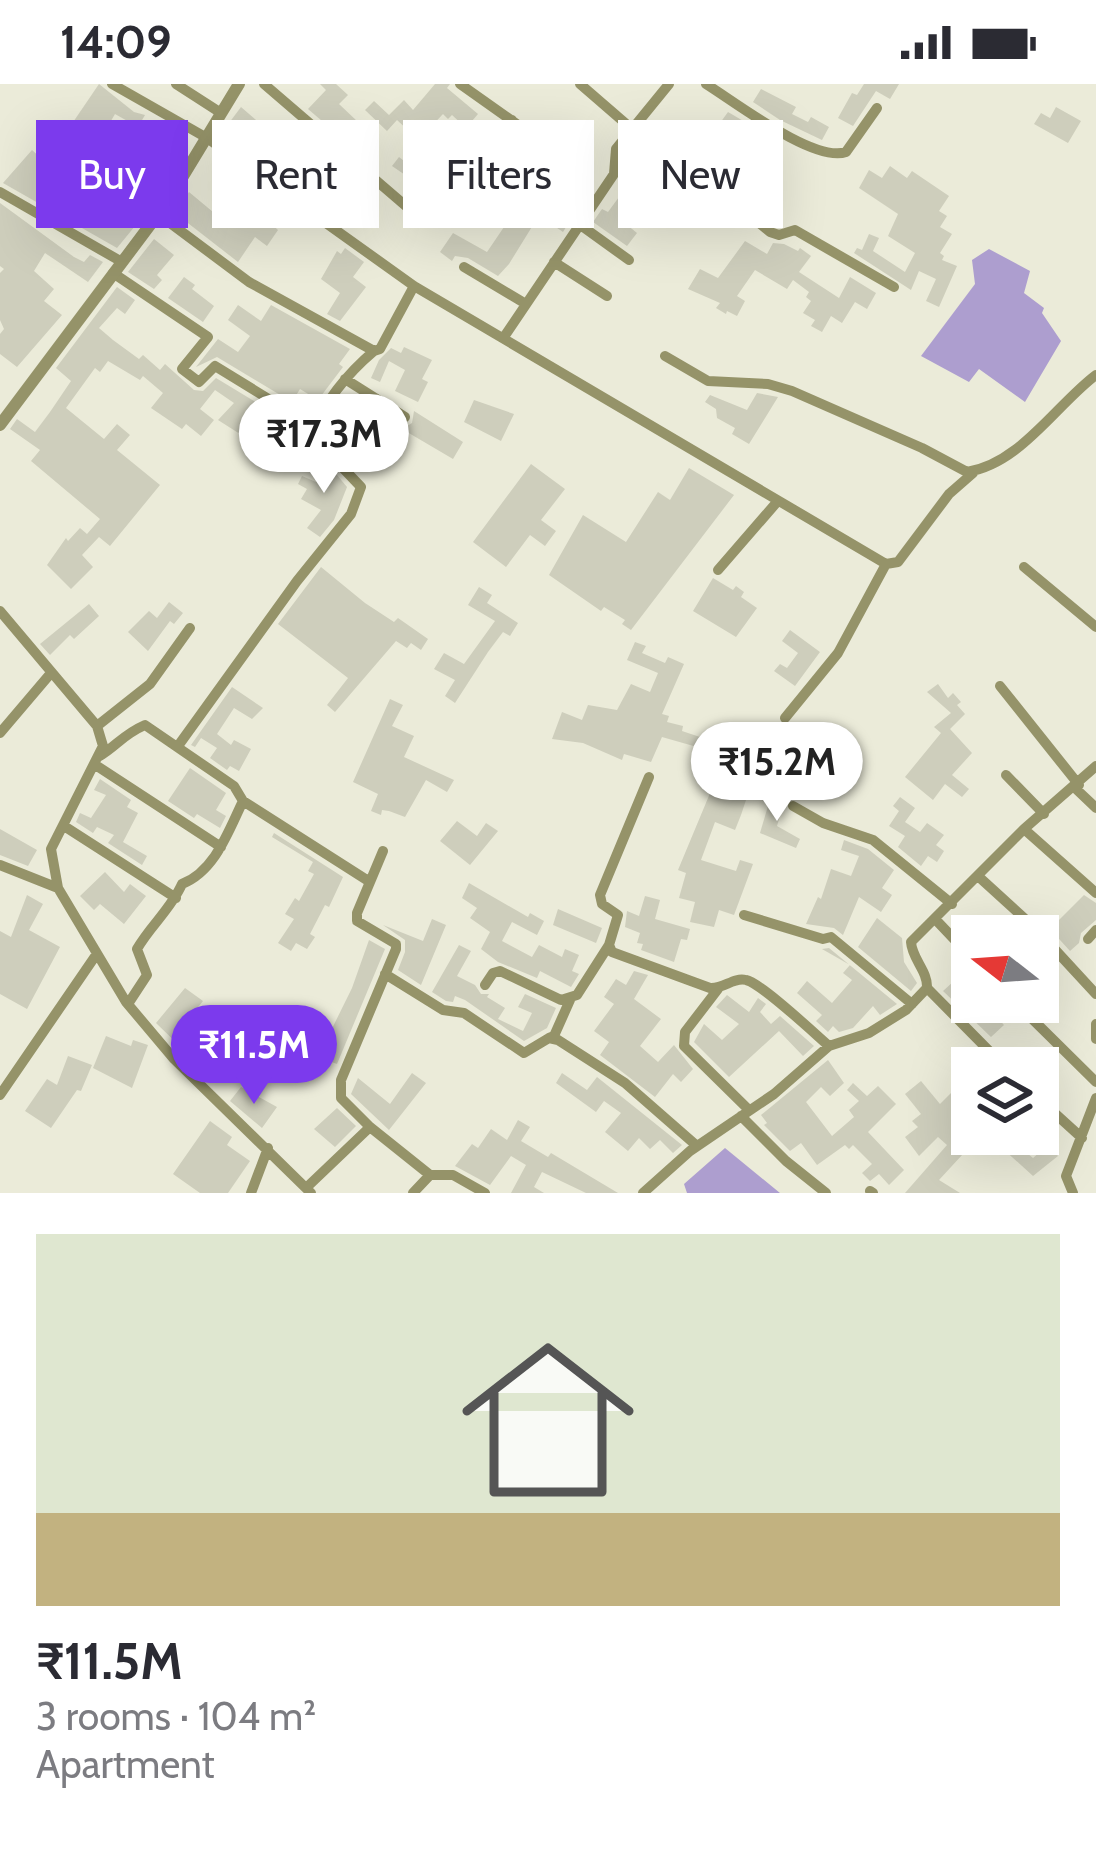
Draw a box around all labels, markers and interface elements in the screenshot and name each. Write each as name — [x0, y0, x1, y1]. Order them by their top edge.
text: 14:09 — [60, 15, 172, 69]
chip: Buy — [36, 120, 188, 228]
chip: Rent — [212, 120, 379, 228]
chip: Filters — [403, 120, 594, 228]
chip: New — [618, 120, 783, 228]
pin: ₹17.3M — [226, 394, 422, 496]
text: ₹17.3M — [266, 409, 382, 457]
pin: ₹15.2M — [679, 722, 875, 824]
text: ₹15.2M — [718, 737, 836, 785]
north arrow — [951, 915, 1059, 1023]
map controls — [951, 915, 1059, 1155]
pin: ₹11.5M — [156, 1005, 352, 1107]
text: ₹11.5M — [198, 1020, 310, 1068]
button: layers — [951, 1047, 1059, 1155]
icon: home — [440, 1312, 656, 1528]
text: ₹11.5M — [36, 1630, 183, 1692]
text: 3 rooms · 104 m² — [36, 1692, 316, 1740]
text: Apartment — [36, 1740, 215, 1788]

